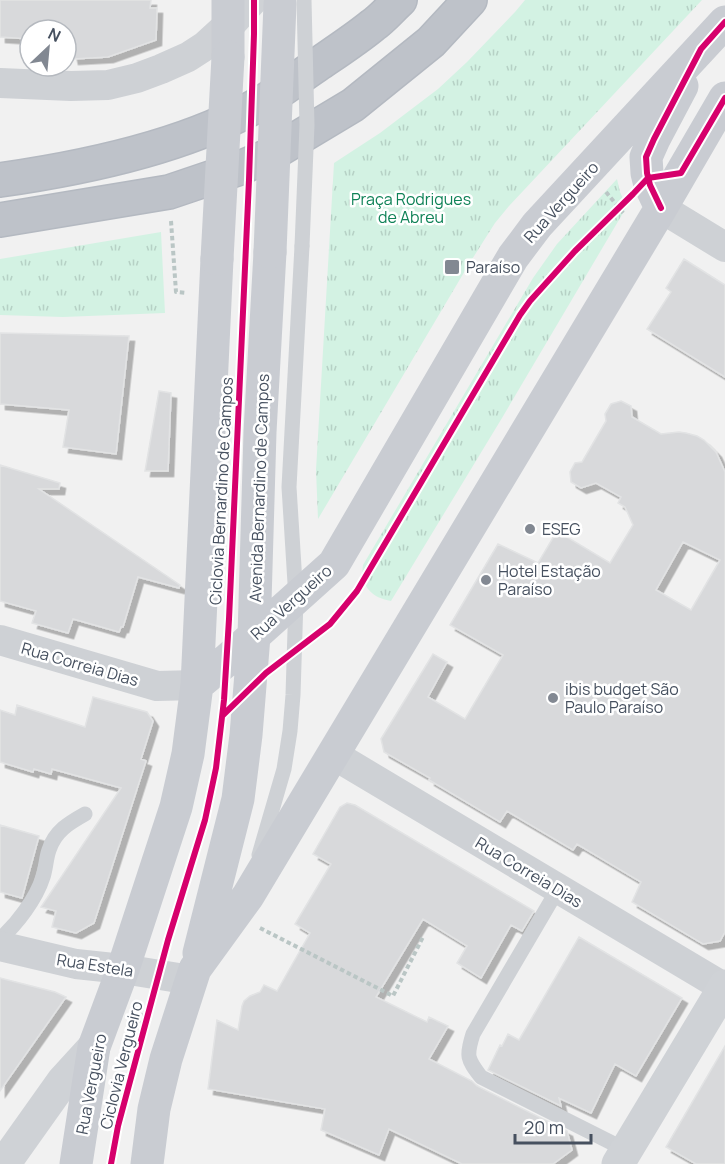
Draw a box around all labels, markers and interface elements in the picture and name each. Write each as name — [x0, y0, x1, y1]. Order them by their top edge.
north arrow — [18, 18, 78, 78]
text: N — [45, 22, 65, 47]
street label: Rua Vergueiro — [519, 157, 603, 247]
park label: Praça Rodrigues de Abreu — [351, 188, 471, 228]
place label: Paraíso — [466, 256, 520, 278]
marker: Paraíso — [443, 258, 461, 276]
street label: Avenida Bernardino de Campos — [244, 373, 274, 603]
street label: Ciclovia Bernardino de Campos — [204, 377, 238, 605]
place label: ESEG — [542, 518, 580, 540]
marker: ESEG — [523, 522, 537, 536]
street label: Rua Vergueiro — [246, 560, 336, 644]
place label: Hotel Estação Paraíso — [498, 560, 601, 600]
marker: Hotel Estação Paraíso — [479, 573, 493, 587]
street label: Rua Correia Dias — [19, 637, 141, 691]
place label: ibis budget São Paulo Paraíso — [565, 678, 679, 718]
marker: ibis budget São Paulo Paraíso — [546, 691, 560, 705]
street label: Rua Correia Dias — [472, 831, 586, 913]
street label: Rua Estela — [55, 948, 135, 982]
street label: Ciclovia Vergueiro — [94, 999, 148, 1131]
street label: Rua Vergueiro — [70, 1032, 112, 1136]
scale bar — [515, 1107, 592, 1145]
text: 20 m — [524, 1115, 564, 1139]

